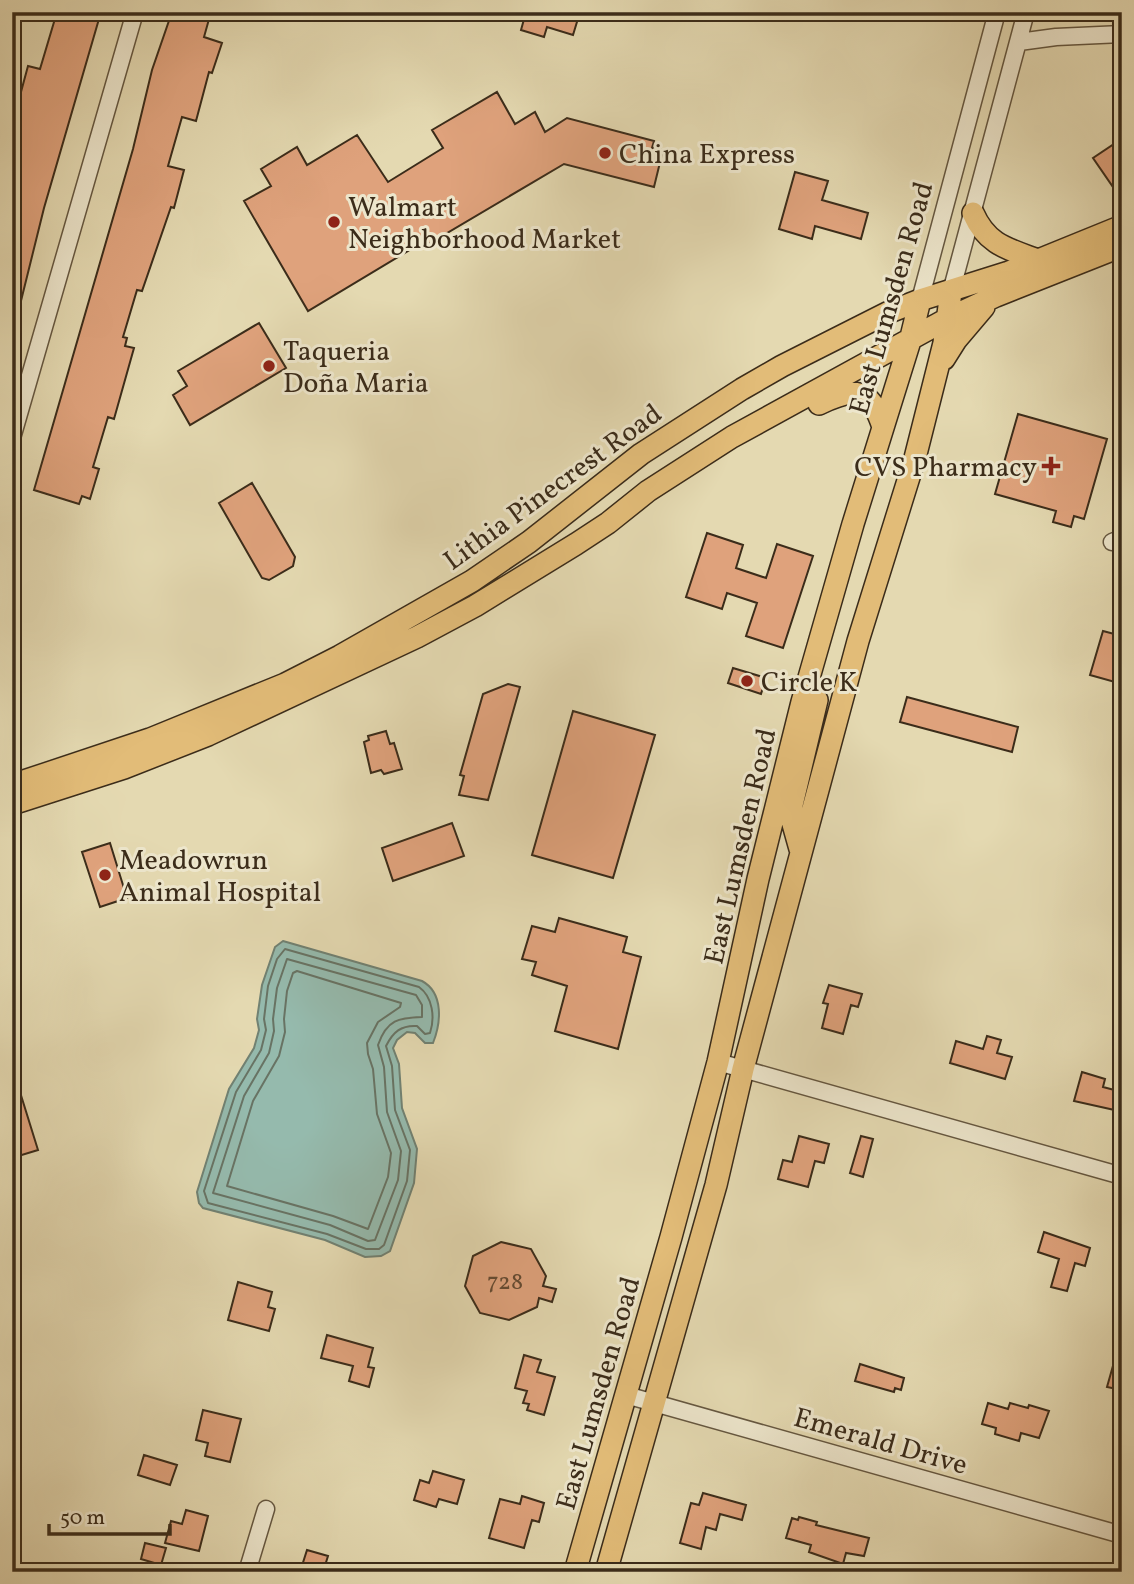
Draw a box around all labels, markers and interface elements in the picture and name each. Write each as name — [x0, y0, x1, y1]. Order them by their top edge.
place label: China Express — [619, 136, 795, 175]
marker: China Express — [597, 145, 613, 161]
street label: East Lumsden Road — [840, 177, 944, 420]
place label: Walmart Neighborhood Market — [348, 189, 621, 260]
marker: Walmart Neighborhood Market — [326, 214, 342, 230]
place label: Taqueria Doña Maria — [283, 333, 429, 404]
marker: Taqueria Doña Maria — [261, 358, 277, 374]
street label: Lithia Pinecrest Road — [436, 395, 671, 581]
place label: CVS Pharmacy — [854, 449, 1037, 488]
marker: CVS Pharmacy — [1043, 458, 1059, 474]
place label: Circle K — [761, 664, 858, 703]
marker: Circle K — [739, 673, 755, 689]
street label: East Lumsden Road — [695, 725, 788, 968]
place label: Meadowrun Animal Hospital — [119, 842, 321, 913]
marker: Meadowrun Animal Hospital — [97, 867, 113, 883]
house number: 728 — [487, 1266, 523, 1300]
street label: East Lumsden Road — [547, 1272, 651, 1515]
street label: Emerald Drive — [789, 1399, 972, 1486]
scale bar — [49, 1493, 170, 1537]
text: 50 m — [60, 1504, 105, 1533]

